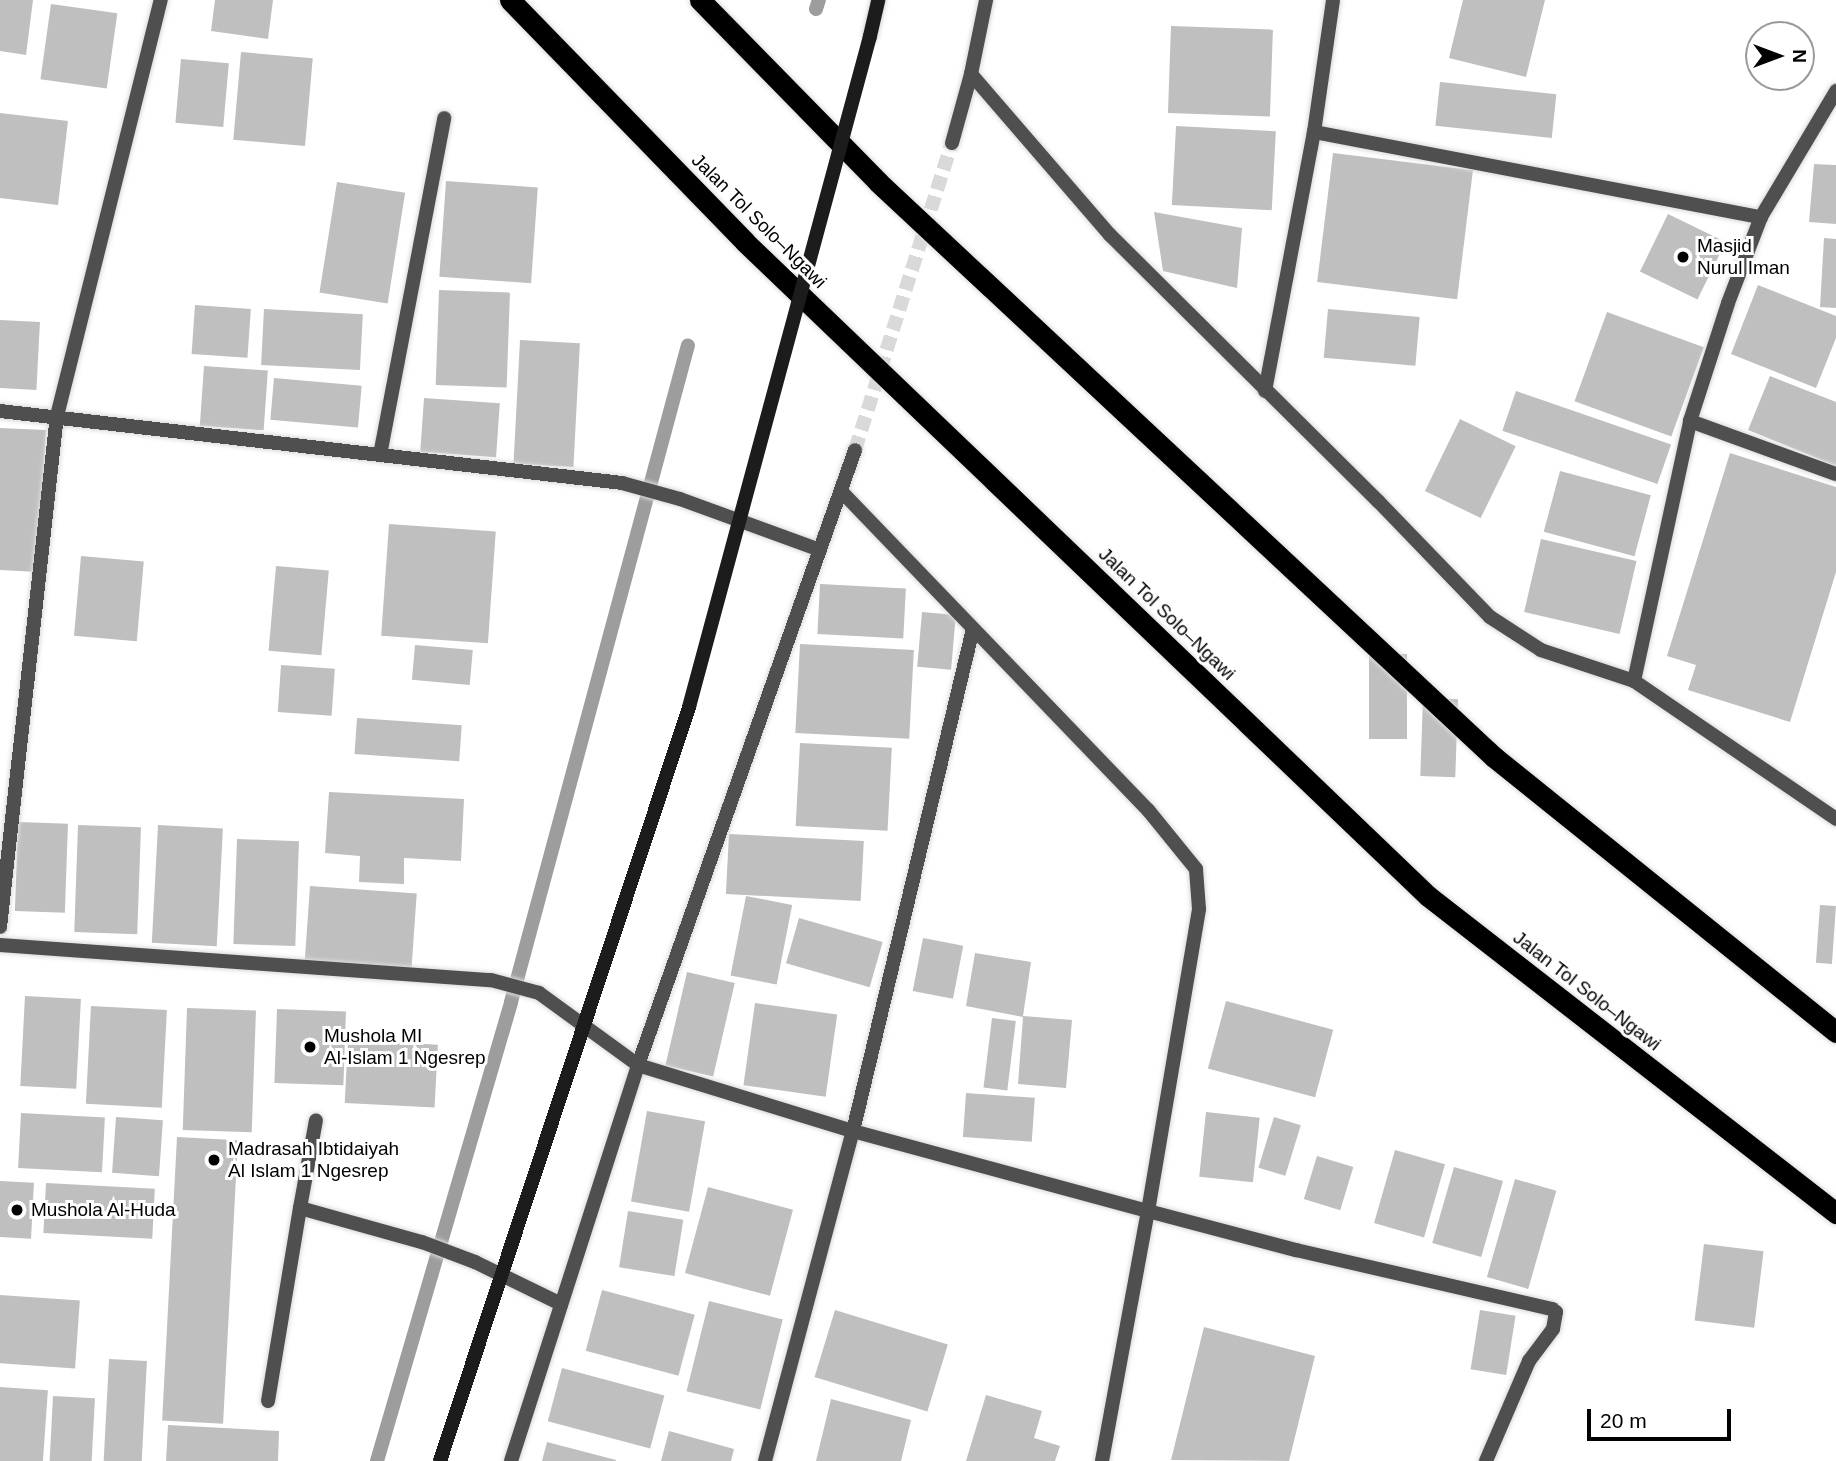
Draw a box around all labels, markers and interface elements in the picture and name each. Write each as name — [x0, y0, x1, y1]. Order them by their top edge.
north arrow — [1745, 21, 1815, 91]
text: N — [1789, 49, 1810, 63]
street label: Jalan Tol Solo–Ngawi — [687, 149, 831, 293]
place label: Masjid Nurul Iman — [1697, 235, 1790, 279]
marker: Masjid Nurul Iman — [1675, 249, 1691, 265]
street label: Jalan Tol Solo–Ngawi — [1094, 543, 1240, 685]
street label: Jalan Tol Solo–Ngawi — [1508, 926, 1666, 1056]
place label: Mushola MI Al-Islam 1 Ngesrep — [324, 1025, 486, 1069]
marker: Mushola MI Al-Islam 1 Ngesrep — [302, 1039, 318, 1055]
place label: Madrasah Ibtidaiyah Al Islam 1 Ngesrep — [228, 1138, 399, 1182]
marker: Madrasah Ibtidaiyah Al Islam 1 Ngesrep — [206, 1152, 222, 1168]
place label: Mushola Al-Huda — [31, 1199, 177, 1221]
marker: Mushola Al-Huda — [9, 1202, 25, 1218]
scale bar — [1591, 1394, 1734, 1438]
text: 20 m — [1600, 1409, 1647, 1432]

